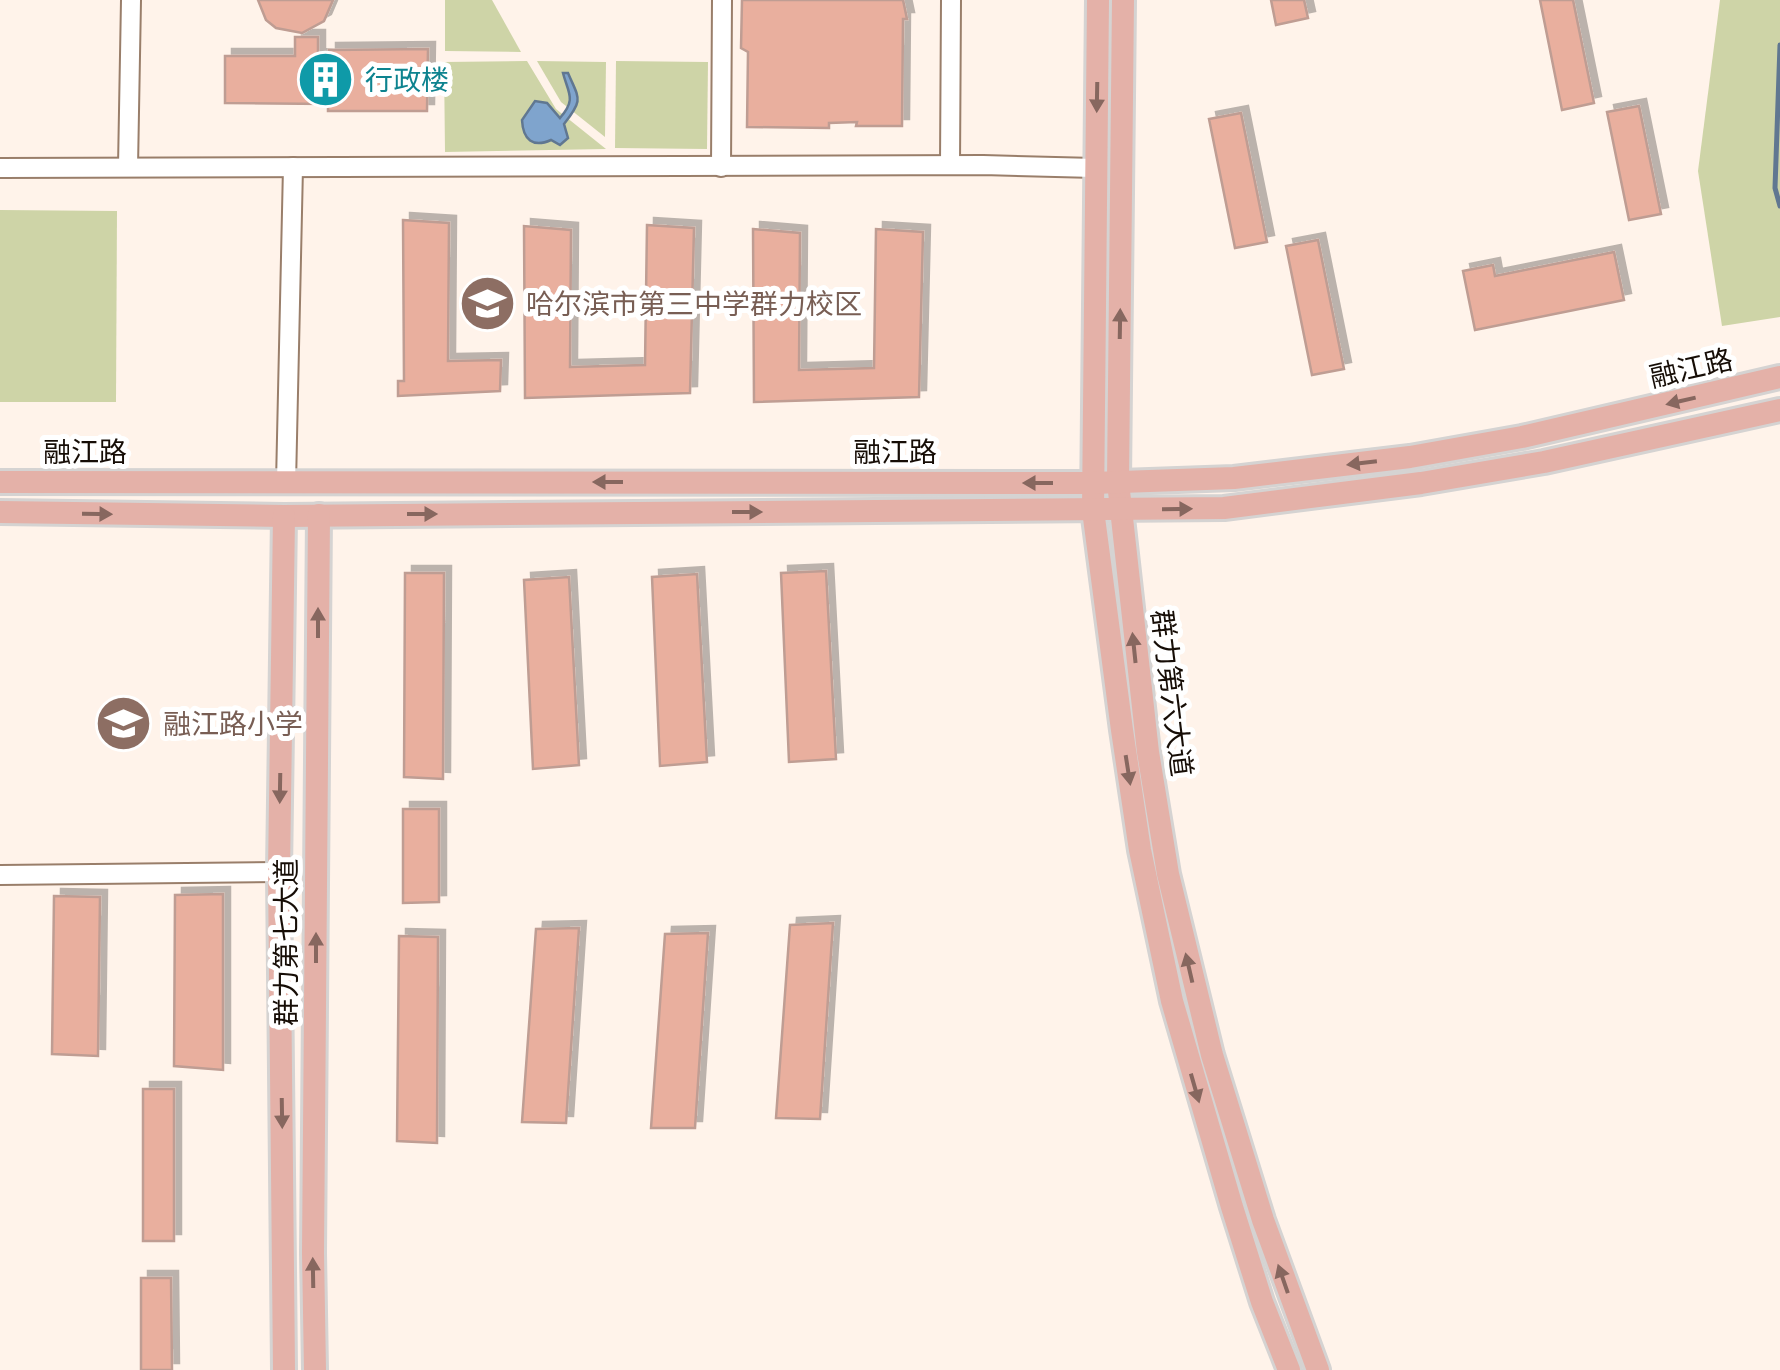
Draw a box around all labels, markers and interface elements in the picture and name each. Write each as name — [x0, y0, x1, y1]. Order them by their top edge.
building icon: 行政楼 — [296, 50, 356, 110]
place label: 行政楼 — [365, 61, 449, 98]
one-way arrow — [1088, 82, 1104, 114]
school or university icon: 哈尔滨市第三中学群力校区 — [457, 274, 517, 334]
place label: 哈尔滨市第三中学群力校区 — [526, 285, 862, 322]
one-way arrow — [1112, 307, 1128, 339]
street label: 融江路 — [1646, 340, 1736, 395]
one-way arrow — [1665, 394, 1696, 409]
street label: 融江路 — [43, 433, 127, 470]
street label: 融江路 — [853, 433, 937, 470]
one-way arrow — [1346, 455, 1378, 471]
one-way arrow — [592, 474, 624, 490]
one-way arrow — [1022, 475, 1054, 491]
one-way arrow — [1162, 501, 1194, 517]
one-way arrow — [732, 504, 764, 520]
one-way arrow — [82, 506, 114, 522]
one-way arrow — [407, 506, 439, 522]
one-way arrow — [310, 606, 326, 638]
street label: 群力第六大道 — [1144, 607, 1201, 779]
one-way arrow — [1126, 632, 1142, 663]
school or university icon: 融江路小学 — [94, 694, 154, 754]
place label: 融江路小学 — [163, 705, 303, 742]
one-way arrow — [1121, 755, 1136, 786]
one-way arrow — [272, 773, 288, 805]
street label: 群力第七大道 — [267, 858, 304, 1026]
one-way arrow — [308, 931, 324, 963]
one-way arrow — [1181, 952, 1196, 983]
one-way arrow — [1188, 1073, 1203, 1104]
one-way arrow — [274, 1098, 290, 1130]
one-way arrow — [305, 1256, 321, 1288]
one-way arrow — [1275, 1263, 1290, 1293]

